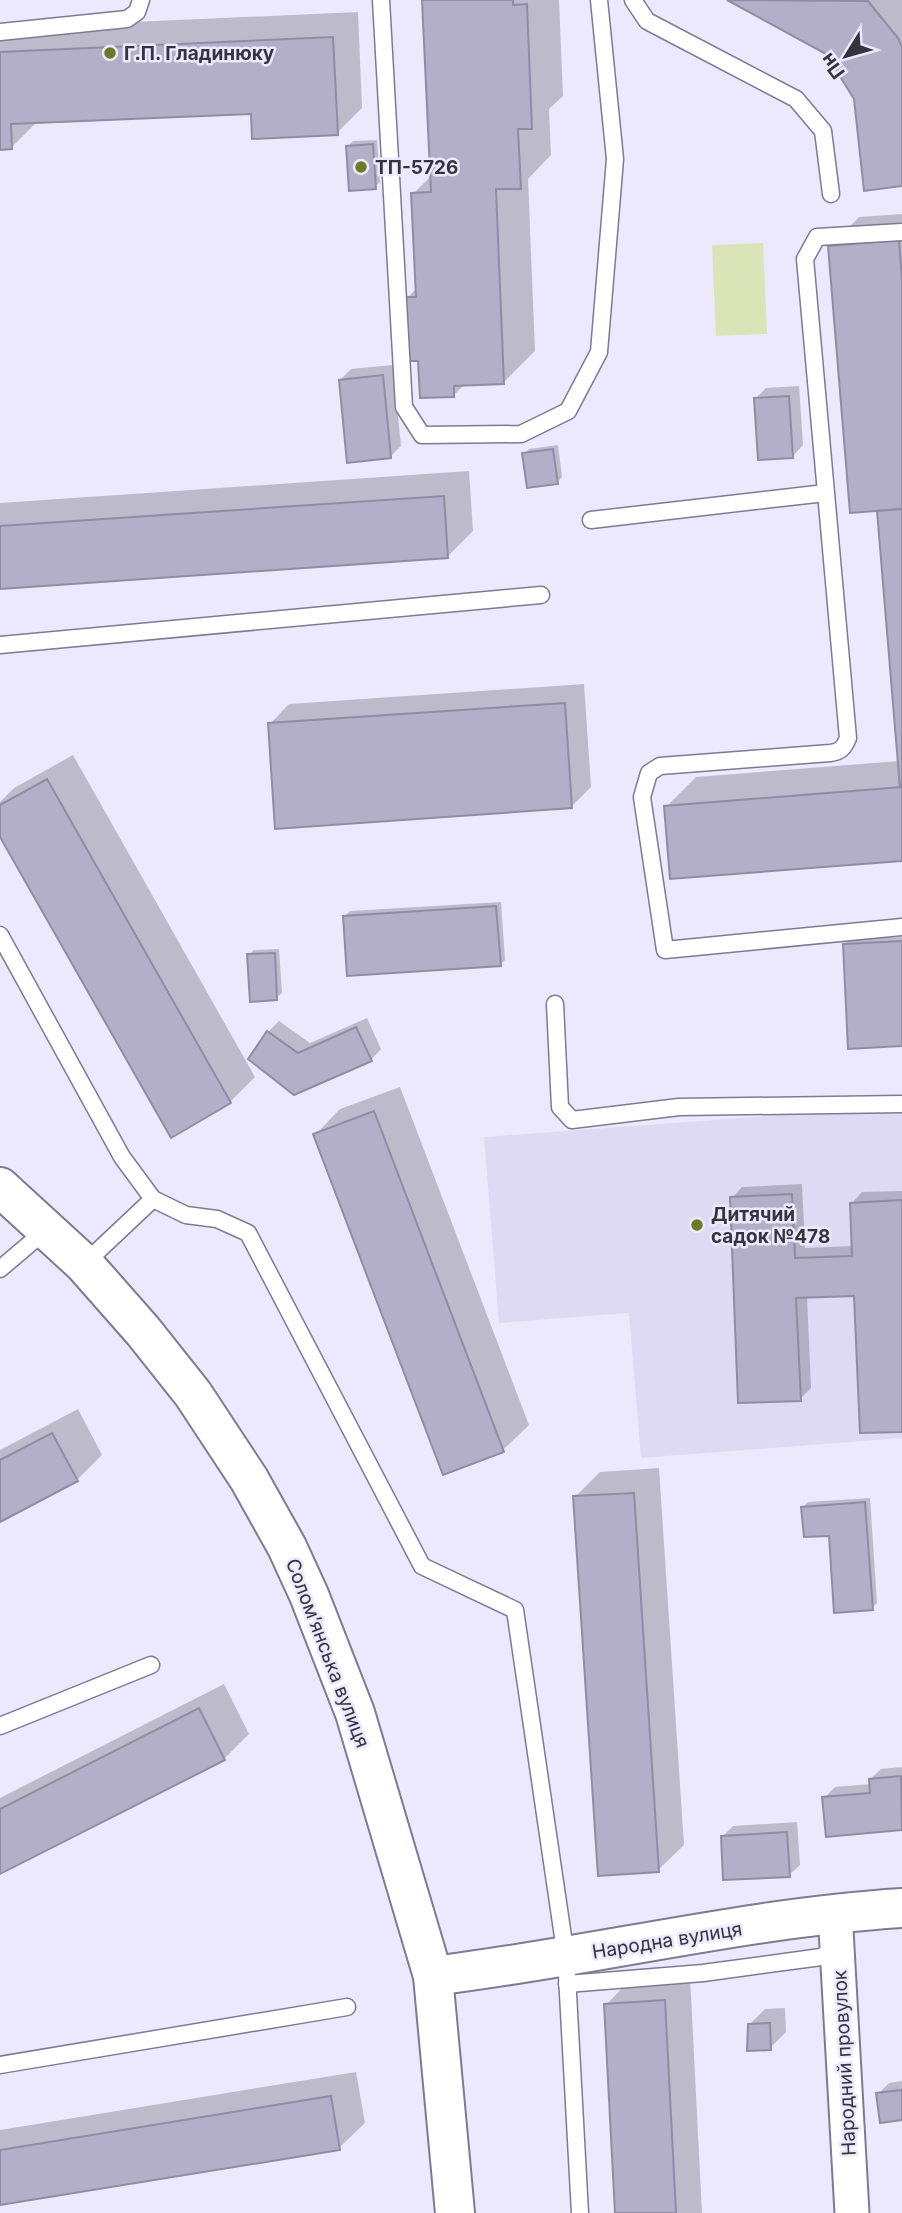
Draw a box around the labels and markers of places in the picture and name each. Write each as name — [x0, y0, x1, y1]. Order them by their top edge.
place label: Г.П. Гладинюку — [124, 42, 275, 65]
marker: Г.П. Гладинюку — [102, 45, 118, 61]
place label: ТП-5726 — [375, 156, 458, 179]
marker: ТП-5726 — [353, 159, 369, 175]
place label: Дитячий садок №478 — [711, 1203, 830, 1248]
marker: Дитячий садок №478 — [689, 1217, 705, 1233]

